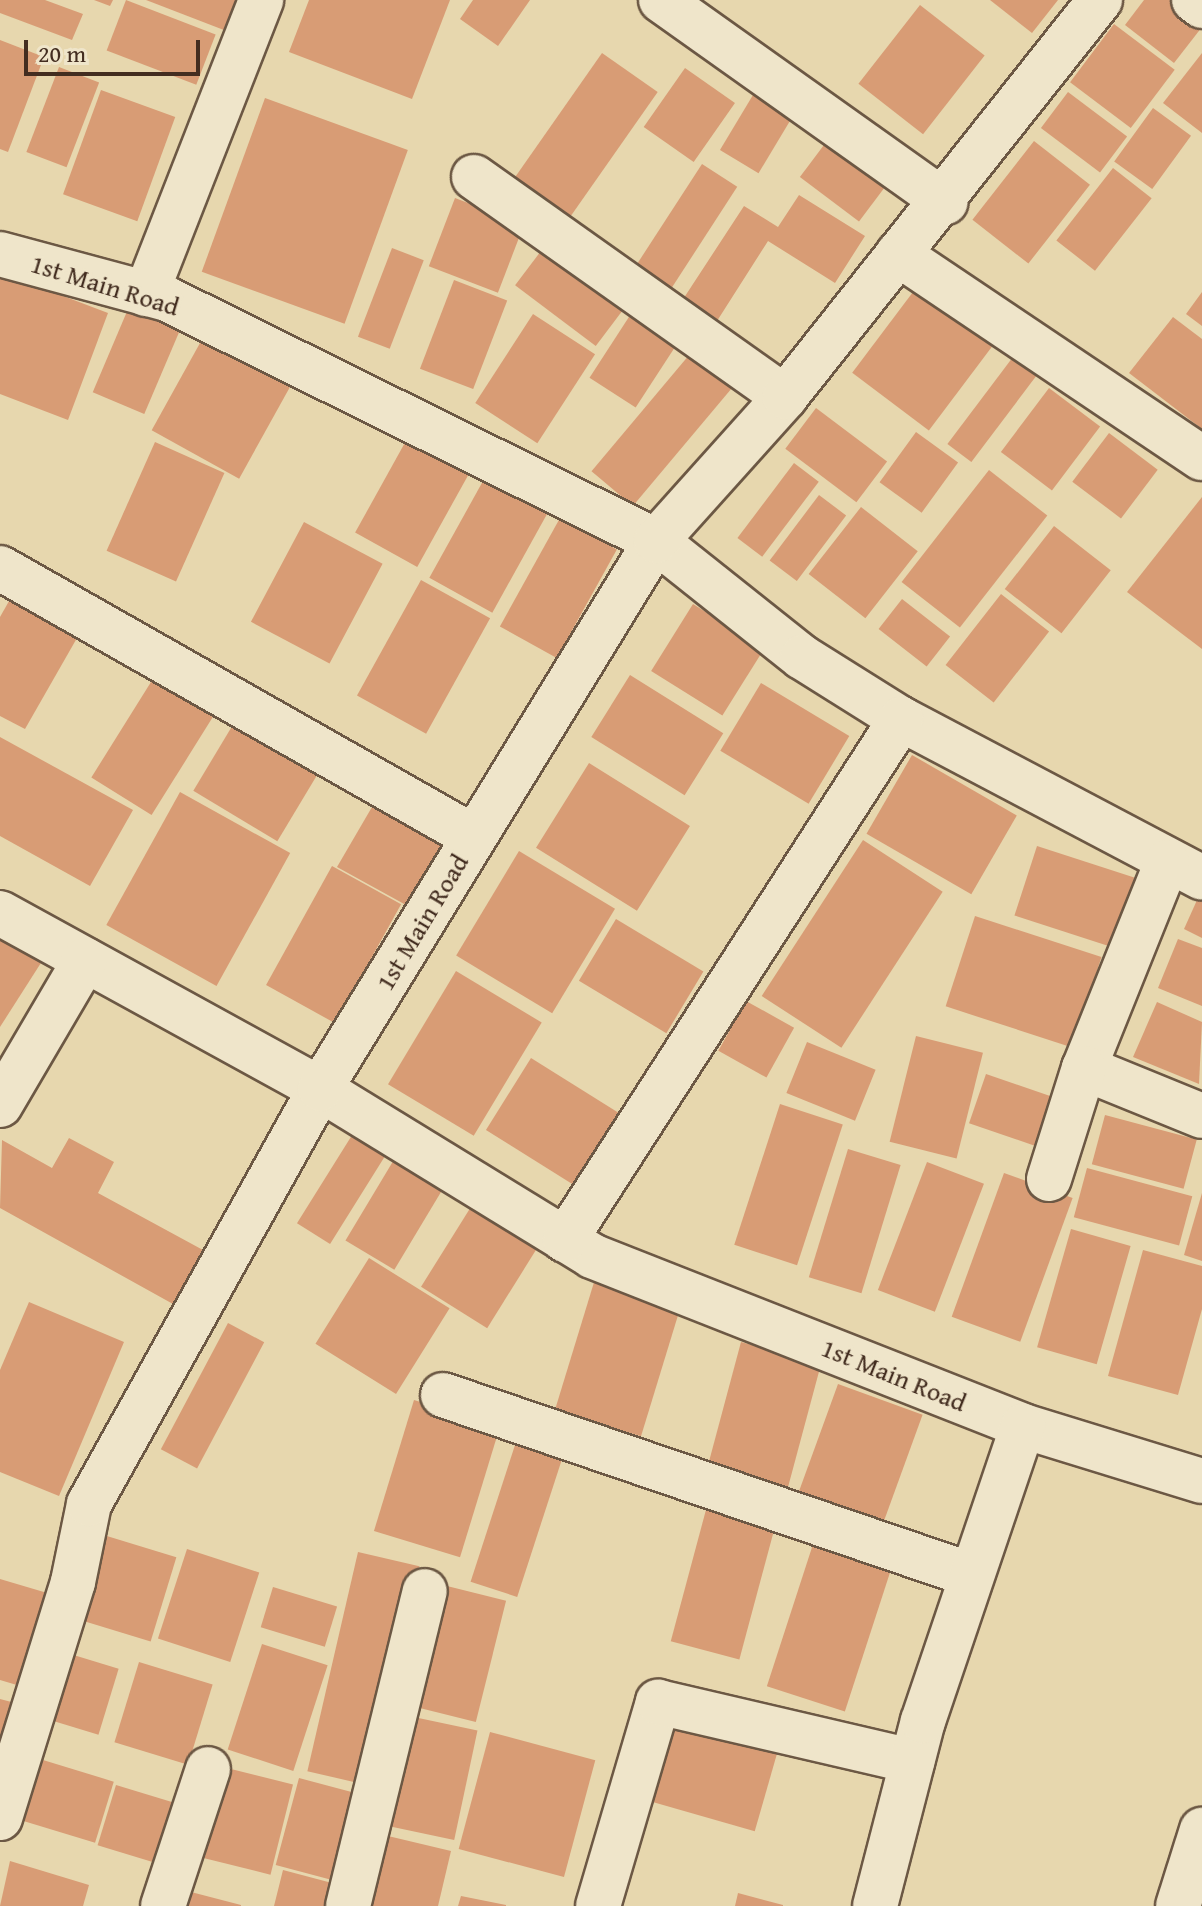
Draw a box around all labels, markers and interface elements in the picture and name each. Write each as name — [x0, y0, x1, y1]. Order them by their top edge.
scale bar — [28, 24, 204, 74]
text: 20 m — [38, 36, 86, 71]
street label: 1st Main Road — [27, 248, 183, 322]
street label: 1st Main Road — [369, 848, 475, 996]
street label: 1st Main Road — [817, 1332, 971, 1418]

